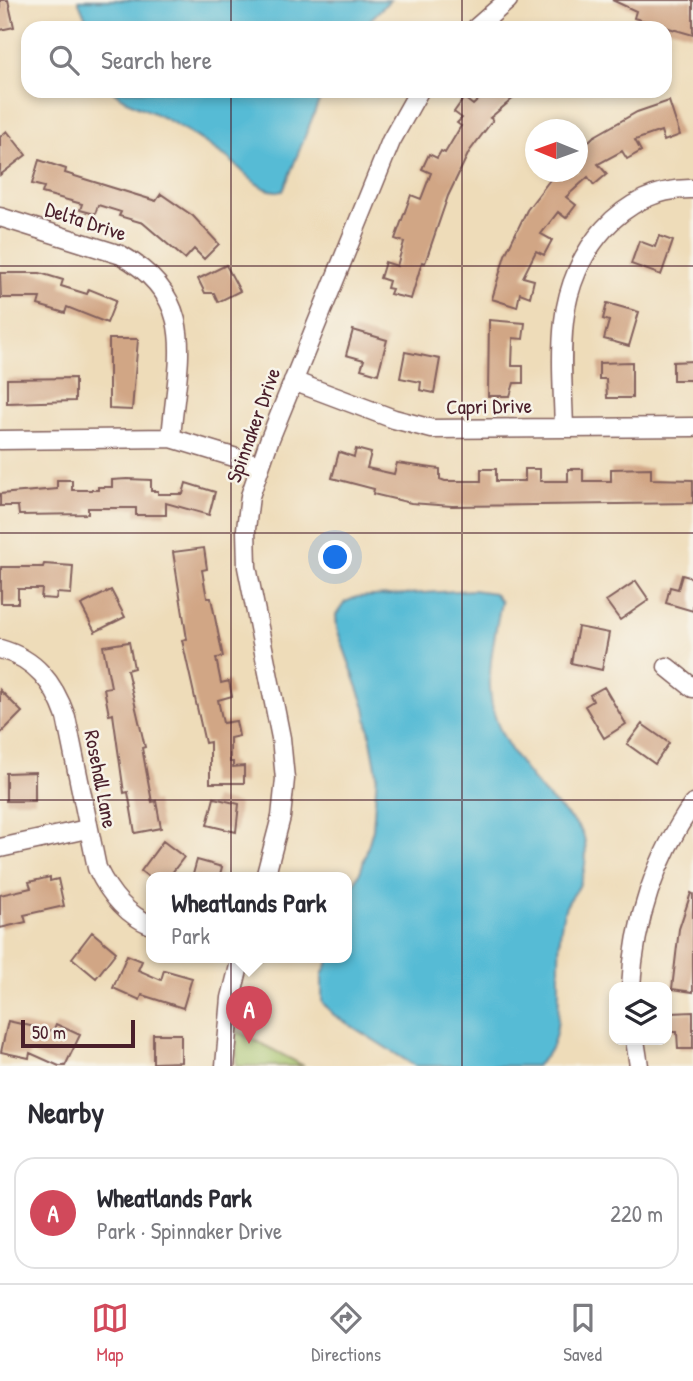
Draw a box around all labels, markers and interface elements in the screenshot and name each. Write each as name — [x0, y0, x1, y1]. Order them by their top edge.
search box — [21, 21, 672, 98]
icon: search — [45, 41, 83, 79]
text: Search here — [101, 42, 212, 77]
north arrow — [525, 119, 588, 182]
street label: Delta Drive — [42, 194, 130, 248]
street label: Spinnaker Drive — [219, 364, 287, 486]
street label: Capri Drive — [446, 391, 532, 421]
your location — [318, 540, 352, 574]
street label: Rosehall Lane — [77, 728, 125, 830]
popup — [146, 872, 352, 963]
text: Wheatlands Park — [172, 885, 326, 920]
text: Park — [172, 920, 210, 951]
map controls — [609, 982, 672, 1045]
button: layers — [609, 982, 672, 1045]
pin: A — [226, 986, 272, 1044]
scale bar — [21, 1017, 135, 1049]
text: 50 m — [32, 1019, 66, 1045]
text: Nearby — [28, 1092, 104, 1132]
text: Wheatlands Park — [97, 1180, 252, 1215]
text: A — [47, 1198, 59, 1229]
text: 220 m — [610, 1198, 663, 1229]
text: Park · Spinnaker Drive — [97, 1215, 282, 1246]
tab: Map — [91, 1299, 129, 1367]
tab: Directions — [311, 1299, 381, 1367]
tab: Saved — [563, 1299, 602, 1367]

